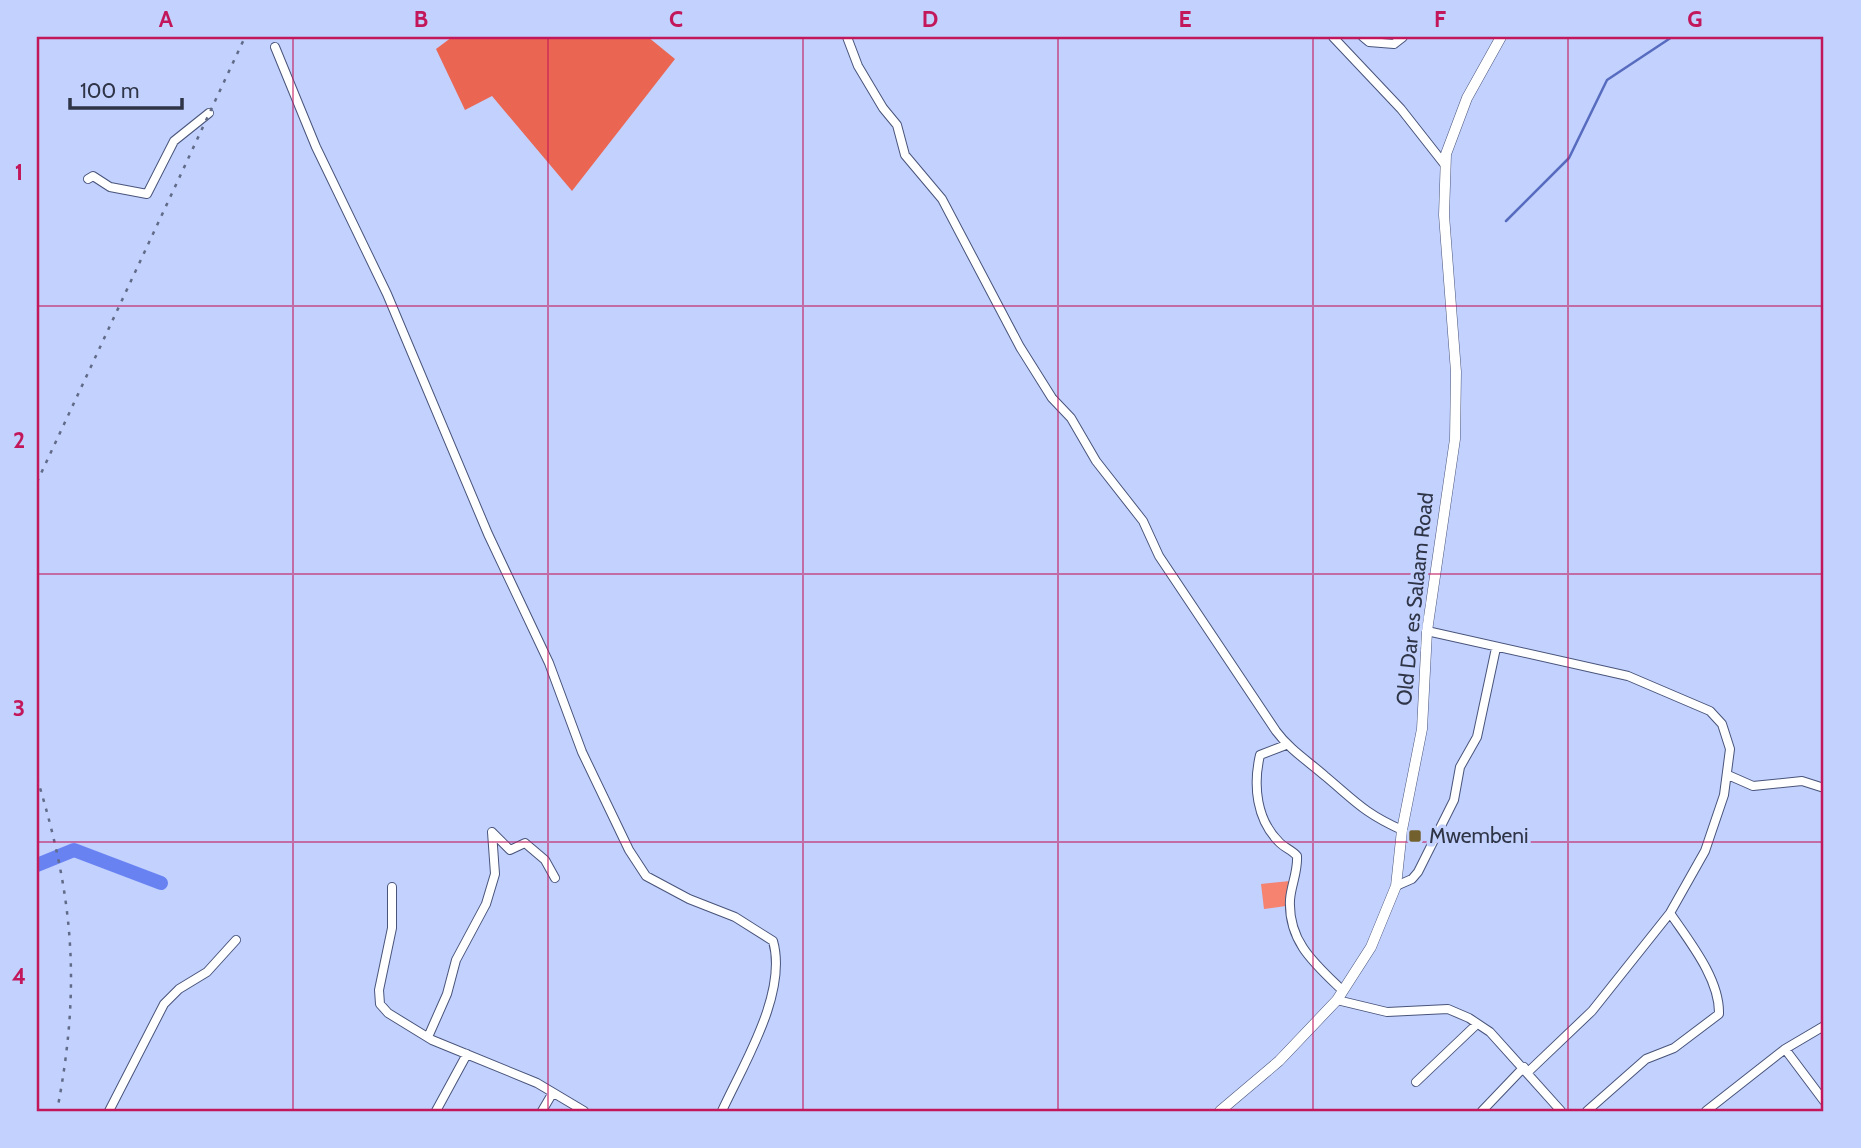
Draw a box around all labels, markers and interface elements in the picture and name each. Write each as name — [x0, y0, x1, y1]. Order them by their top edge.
text: A — [159, 5, 174, 33]
text: B — [414, 5, 428, 33]
text: C — [669, 5, 683, 33]
text: D — [922, 5, 938, 33]
text: E — [1178, 5, 1192, 33]
text: F — [1434, 5, 1446, 33]
text: G — [1687, 5, 1703, 33]
scale bar — [70, 66, 182, 110]
text: 100 m — [80, 78, 139, 103]
text: 1 — [15, 158, 23, 186]
text: 2 — [13, 426, 25, 454]
street label: Old Dar es Salaam Road — [1391, 491, 1438, 707]
text: 3 — [13, 694, 25, 722]
place label: Mwembeni — [1429, 823, 1529, 848]
marker: Mwembeni — [1407, 828, 1423, 844]
text: 4 — [12, 962, 26, 990]

